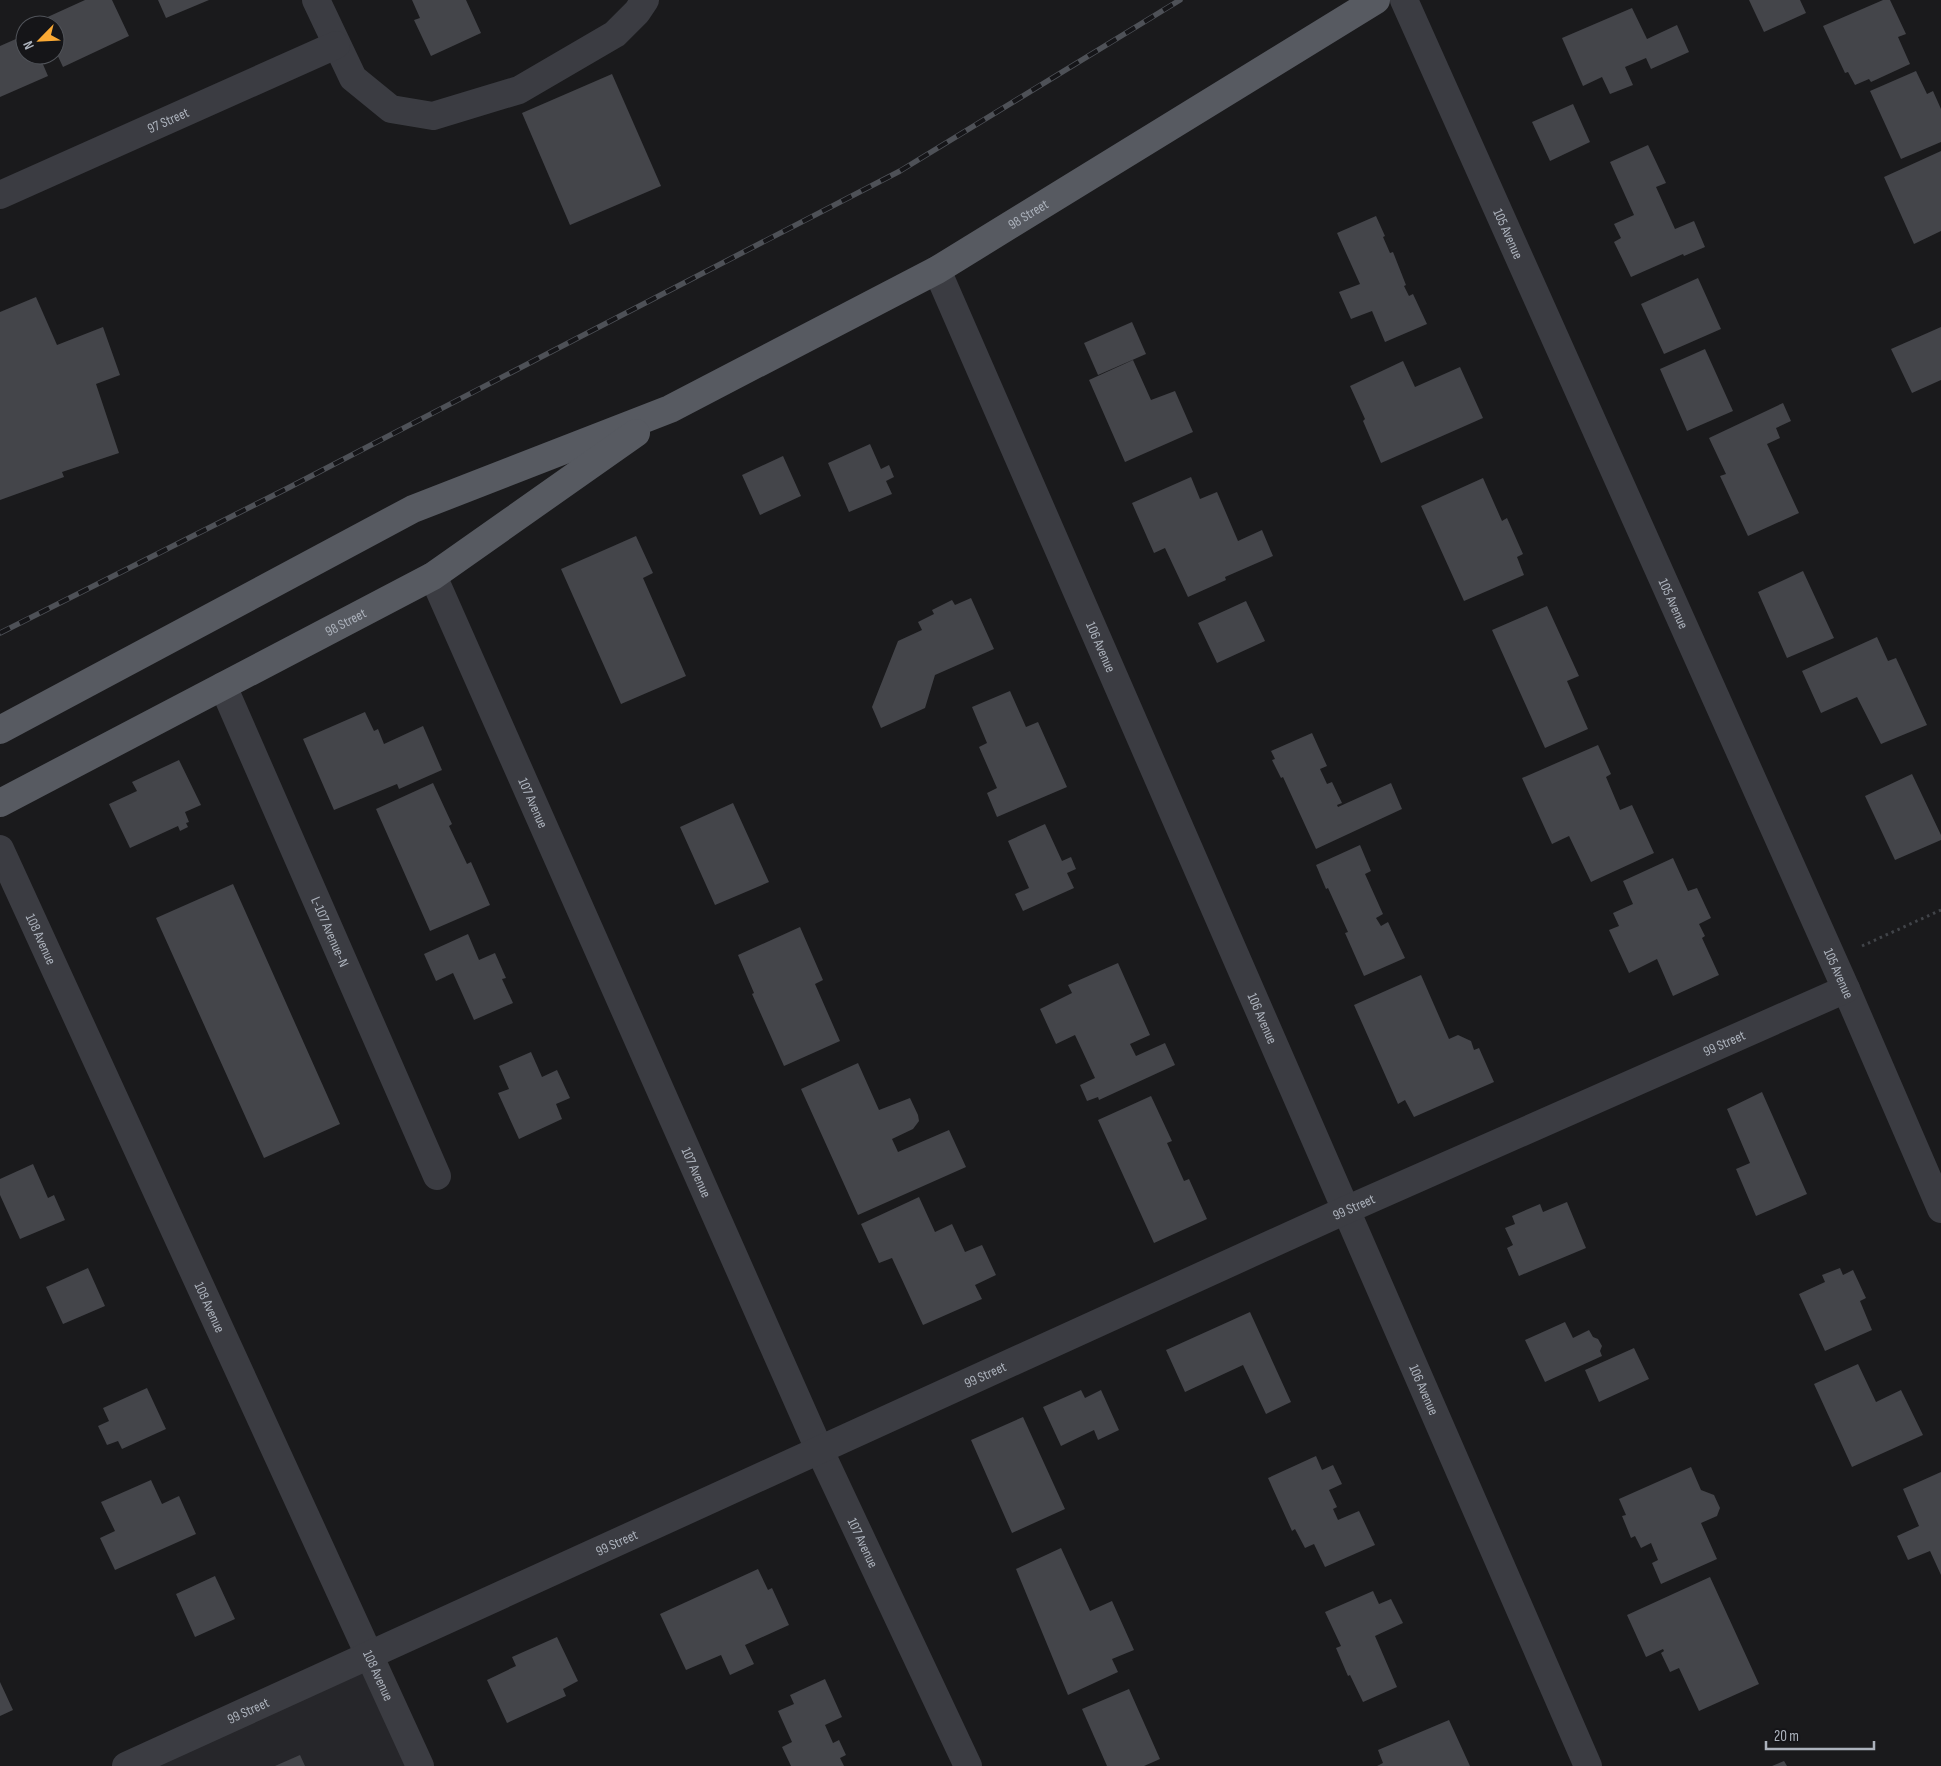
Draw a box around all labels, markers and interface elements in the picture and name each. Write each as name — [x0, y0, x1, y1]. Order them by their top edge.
north arrow — [15, 15, 65, 65]
text: N — [19, 38, 38, 52]
street label: 97 Street — [145, 104, 192, 137]
street label: 98 Street — [1005, 196, 1052, 233]
street label: 105 Avenue — [1489, 206, 1527, 262]
street label: 105 Avenue — [1655, 576, 1692, 631]
street label: 98 Street — [322, 605, 369, 640]
street label: 106 Avenue — [1082, 619, 1119, 675]
street label: 107 Avenue — [514, 775, 551, 831]
street label: L-107 Avenue-N — [307, 894, 353, 970]
street label: 108 Avenue — [22, 911, 60, 967]
street label: 105 Avenue — [1820, 946, 1857, 1001]
street label: 106 Avenue — [1244, 990, 1281, 1046]
street label: 99 Street — [1701, 1027, 1748, 1060]
street label: 107 Avenue — [678, 1145, 715, 1200]
street label: 99 Street — [1330, 1190, 1377, 1224]
street label: 108 Avenue — [190, 1279, 228, 1335]
street label: 99 Street — [962, 1358, 1009, 1392]
street label: 106 Avenue — [1405, 1362, 1442, 1418]
street label: 107 Avenue — [844, 1515, 882, 1571]
street label: 99 Street — [593, 1526, 640, 1560]
street label: 108 Avenue — [359, 1648, 397, 1704]
street label: 99 Street — [224, 1694, 272, 1728]
scale bar — [1766, 1718, 1874, 1750]
text: 20 m — [1774, 1727, 1799, 1746]

